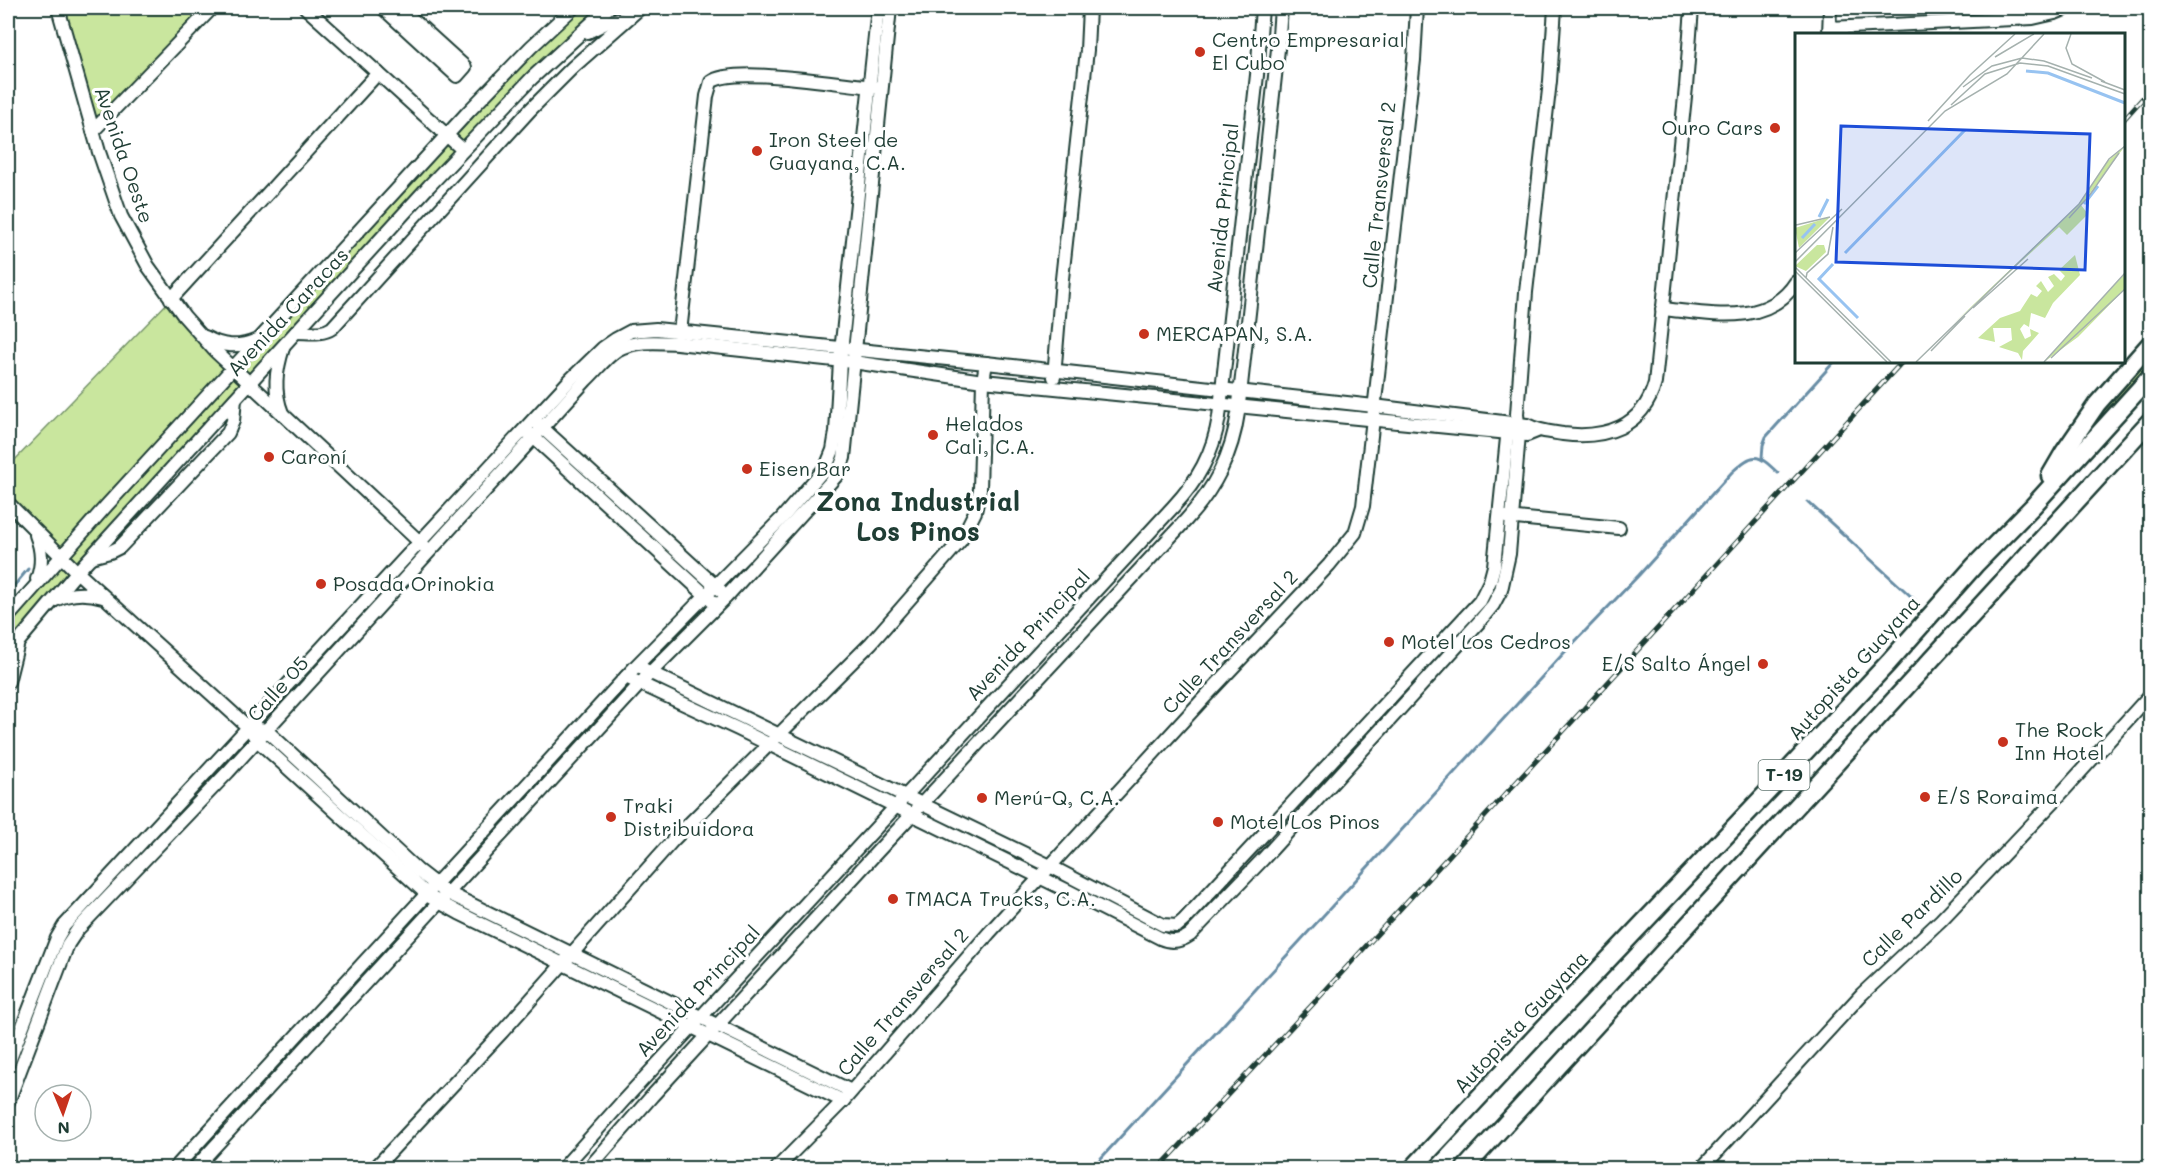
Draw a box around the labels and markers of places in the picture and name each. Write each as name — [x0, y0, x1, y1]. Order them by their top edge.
place label: Centro Empresarial El Cubo — [1212, 26, 1405, 75]
marker: Centro Empresarial El Cubo — [1193, 45, 1207, 59]
place label: Ouro Cars — [1661, 114, 1763, 140]
marker: Ouro Cars — [1768, 121, 1782, 135]
place label: Iron Steel de Guayana, C.A. — [769, 126, 906, 175]
marker: Iron Steel de Guayana, C.A. — [750, 144, 764, 158]
place label: MERCAPAN, S.A. — [1156, 320, 1313, 346]
marker: MERCAPAN, S.A. — [1137, 327, 1151, 341]
place label: Helados Cali, C.A. — [945, 410, 1035, 459]
marker: Helados Cali, C.A. — [926, 428, 940, 442]
place label: Caroní — [281, 443, 347, 469]
marker: Caroní — [262, 450, 276, 464]
place label: Eisen Bar — [759, 455, 851, 481]
marker: Eisen Bar — [740, 462, 754, 476]
place label: Posada Orinokia — [333, 570, 495, 596]
marker: Posada Orinokia — [314, 577, 328, 591]
place label: Motel Los Cedros — [1401, 628, 1571, 654]
marker: Motel Los Cedros — [1382, 635, 1396, 649]
place label: E/S Salto Ángel — [1602, 650, 1751, 676]
marker: E/S Salto Ángel — [1756, 657, 1770, 671]
place label: The Rock Inn Hotel — [2015, 716, 2105, 765]
marker: The Rock Inn Hotel — [1996, 735, 2010, 749]
place label: E/S Roraima — [1937, 783, 2058, 809]
place label: Merú-Q, C.A. — [994, 784, 1120, 810]
marker: E/S Roraima — [1918, 790, 1932, 804]
marker: Merú-Q, C.A. — [975, 791, 989, 805]
place label: Traki Distribuidora — [623, 792, 754, 841]
place label: Motel Los Pinos — [1230, 808, 1380, 834]
marker: Traki Distribuidora — [604, 810, 618, 824]
marker: Motel Los Pinos — [1211, 815, 1225, 829]
place label: TMACA Trucks, C.A. — [905, 885, 1096, 911]
marker: TMACA Trucks, C.A. — [886, 892, 900, 906]

